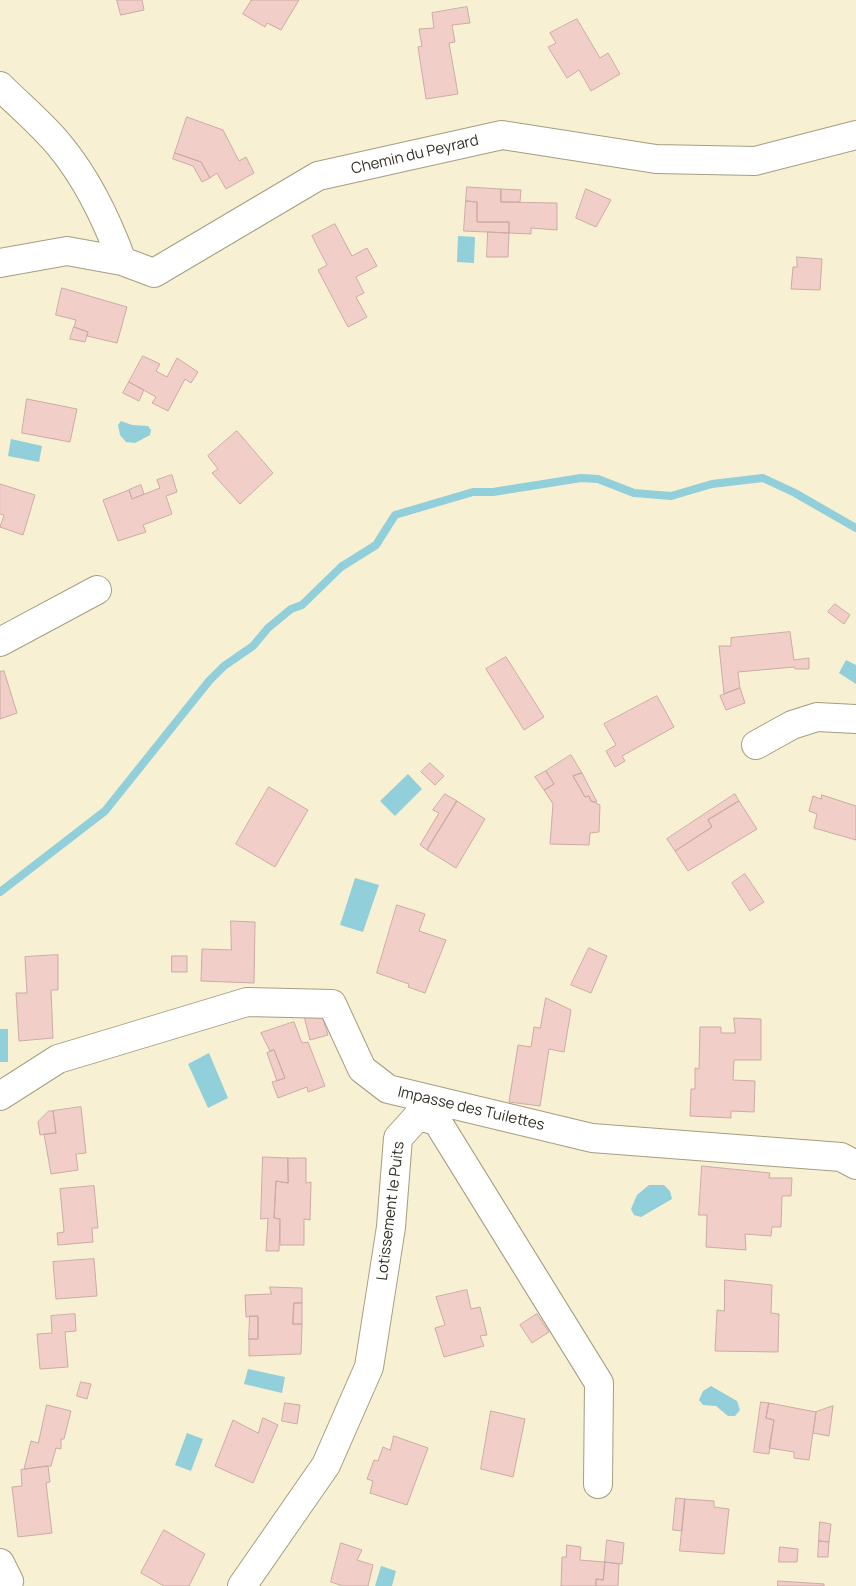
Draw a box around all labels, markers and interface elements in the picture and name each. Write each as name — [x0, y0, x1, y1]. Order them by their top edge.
street label: Chemin du Peyrard — [350, 132, 480, 178]
street label: Impasse des Tuilettes — [396, 1083, 546, 1135]
street label: Lotissement le Puits — [374, 1140, 408, 1282]

